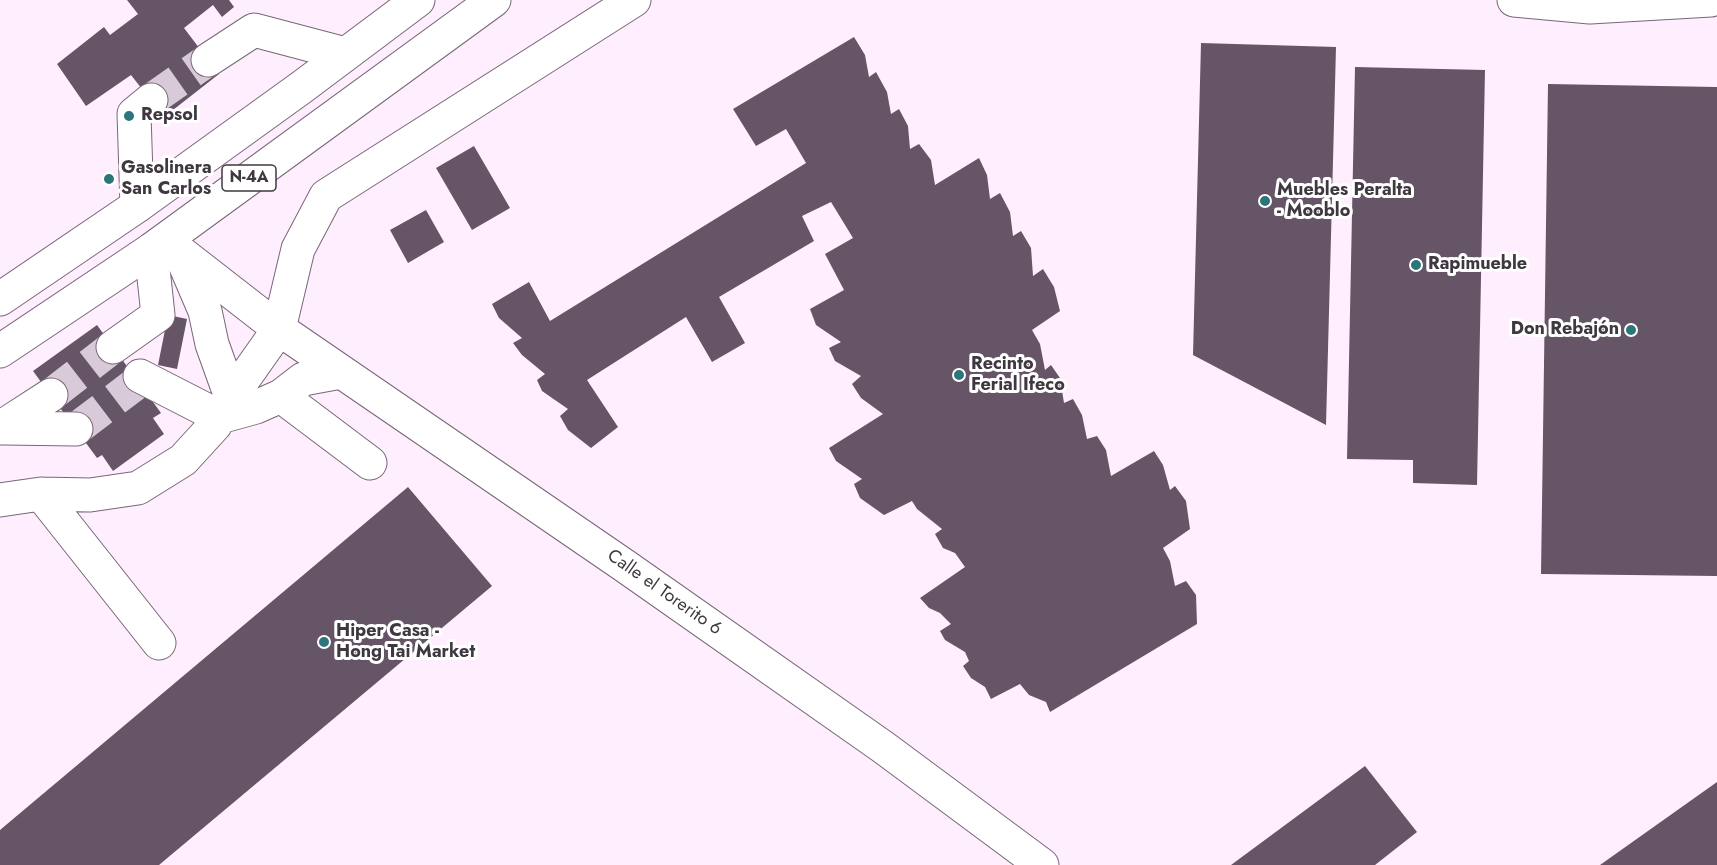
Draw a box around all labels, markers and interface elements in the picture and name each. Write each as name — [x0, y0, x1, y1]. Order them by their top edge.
place label: Repsol — [141, 105, 198, 127]
marker: Repsol — [122, 109, 136, 123]
place label: Gasolinera San Carlos — [121, 158, 212, 201]
road number: N-4A — [222, 165, 276, 191]
marker: Gasolinera San Carlos — [102, 172, 116, 186]
place label: Muebles Peralta - Mooblo — [1277, 180, 1412, 222]
marker: Muebles Peralta - Mooblo — [1258, 194, 1272, 208]
place label: Rapimueble — [1428, 254, 1527, 276]
marker: Rapimueble — [1409, 258, 1423, 272]
place label: Don Rebajón — [1511, 319, 1619, 341]
marker: Don Rebajón — [1624, 323, 1638, 337]
place label: Recinto Ferial Ifeco — [971, 354, 1065, 397]
marker: Recinto Ferial Ifeco — [952, 368, 966, 382]
street label: Calle el Torerito 6 — [602, 545, 726, 641]
place label: Hiper Casa - Hong Tai Market — [336, 621, 475, 664]
marker: Hiper Casa - Hong Tai Market — [317, 635, 331, 649]

